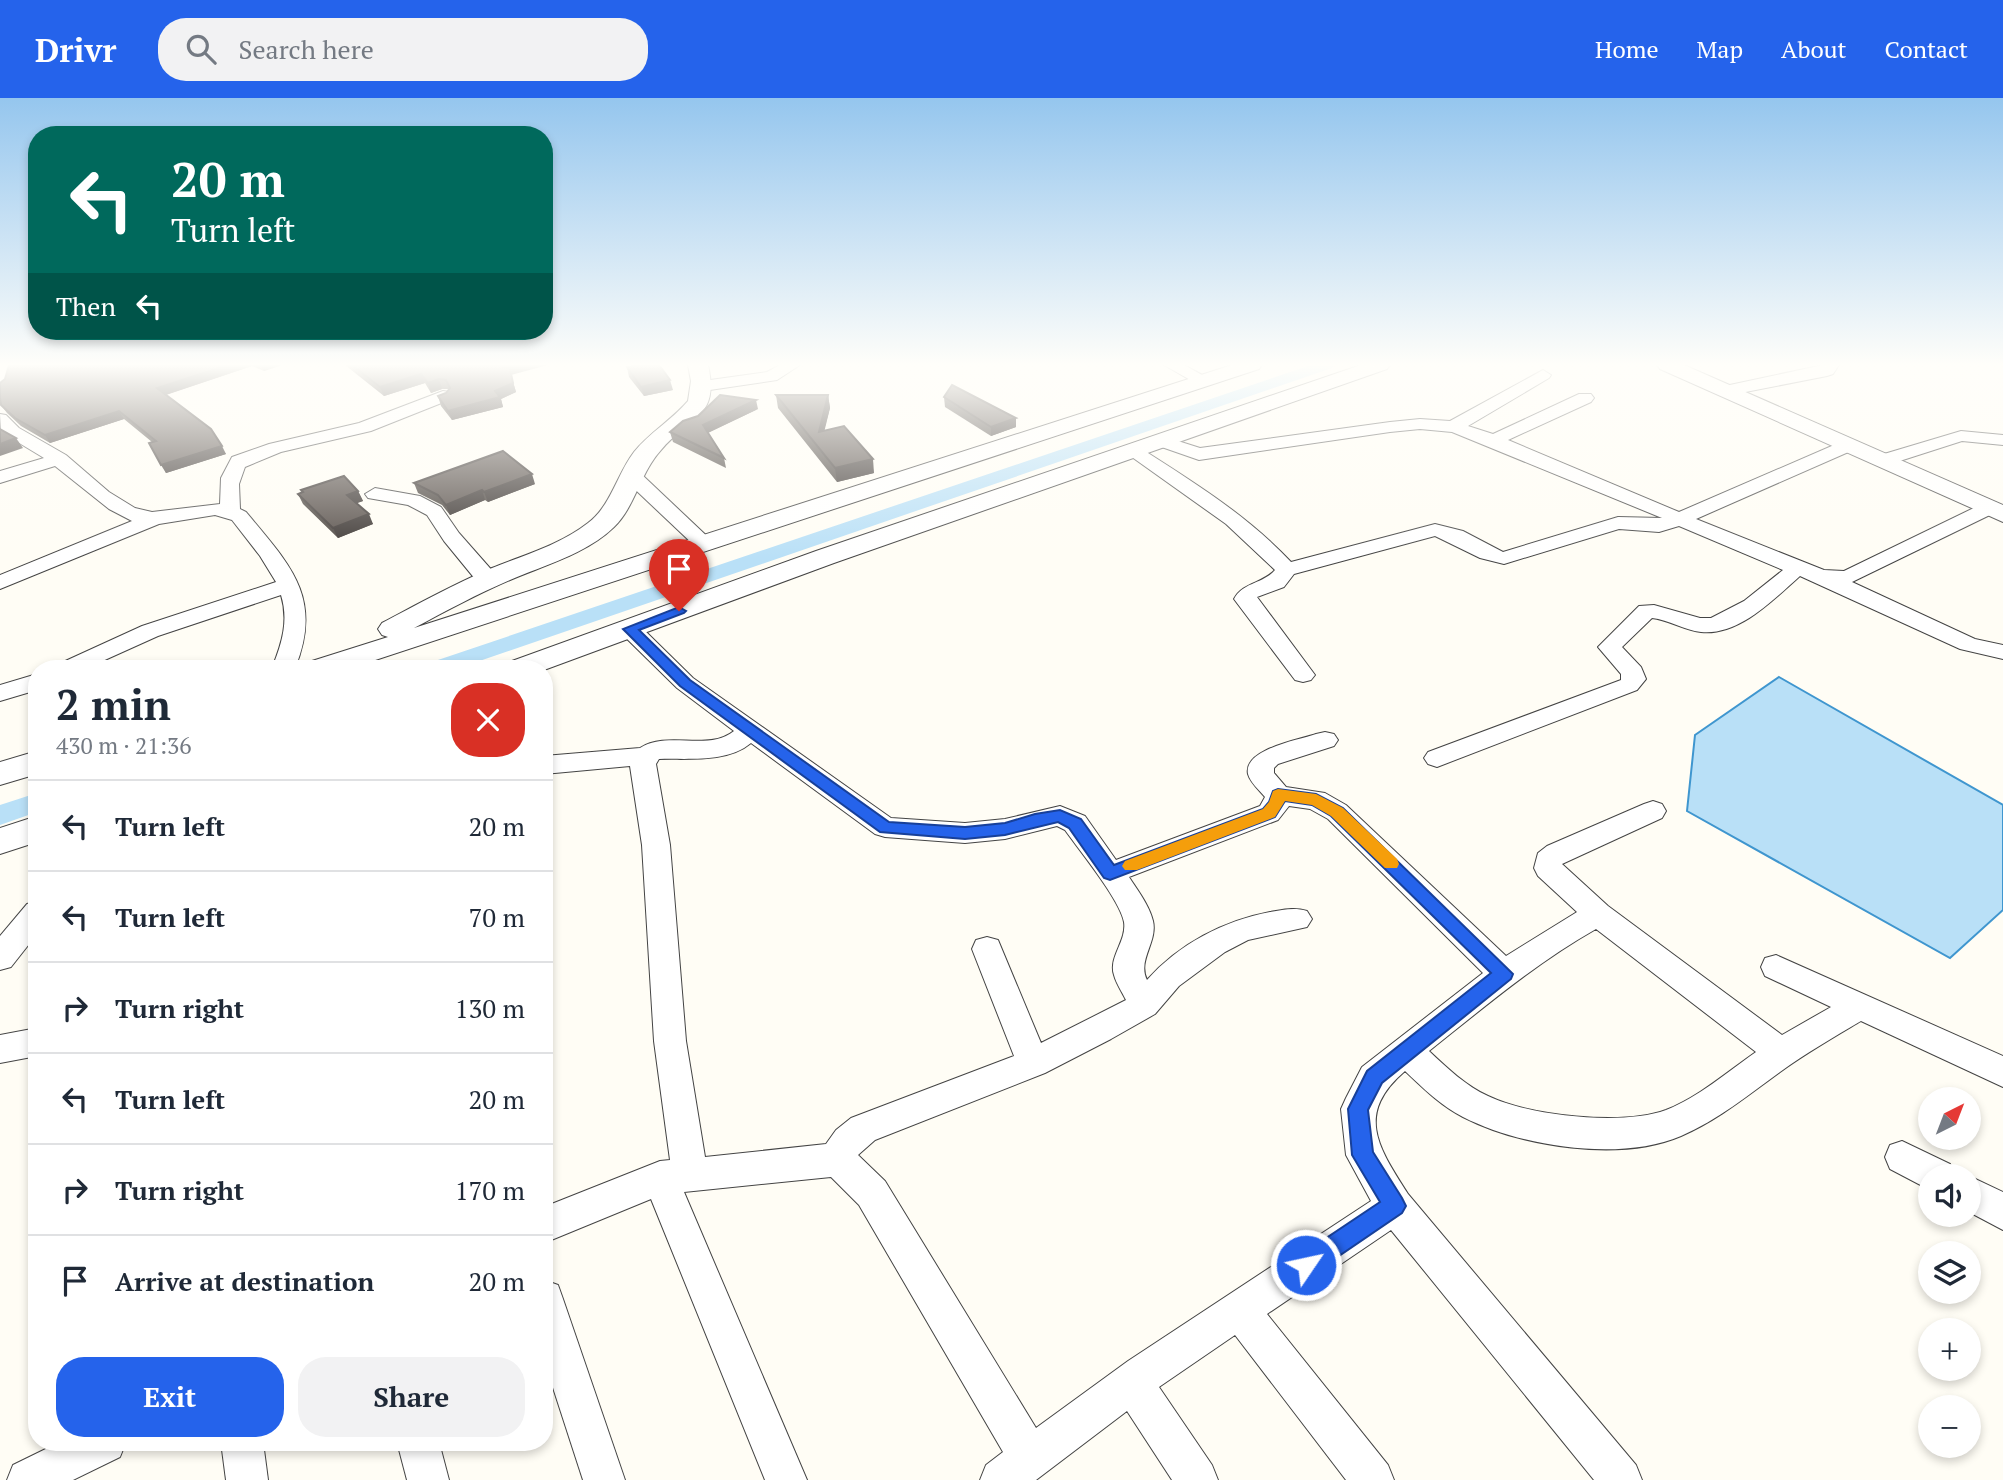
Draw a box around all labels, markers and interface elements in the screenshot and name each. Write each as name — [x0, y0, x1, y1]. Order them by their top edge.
search box — [158, 18, 648, 81]
text: Drivr — [35, 28, 116, 71]
icon: search — [182, 30, 220, 68]
text: Search here — [238, 32, 374, 66]
text: Home — [1595, 33, 1659, 65]
text: Map — [1697, 33, 1743, 65]
text: About — [1781, 33, 1847, 65]
text: Contact — [1885, 33, 1968, 65]
text: 20 m — [171, 146, 285, 211]
icon: left — [56, 154, 147, 245]
text: Turn left — [171, 209, 295, 251]
icon: left — [130, 287, 168, 325]
text: Then — [56, 289, 116, 323]
pin — [649, 539, 709, 611]
icon: arrive — [660, 550, 698, 588]
text: 2 min — [56, 676, 171, 732]
button: close — [451, 683, 525, 757]
text: 430 m · 21:36 — [56, 730, 191, 761]
icon: left — [56, 807, 94, 845]
text: Turn left — [115, 809, 225, 843]
text: 20 m — [469, 809, 525, 843]
icon: left — [56, 898, 94, 936]
text: Turn left — [115, 900, 225, 934]
text: 70 m — [469, 900, 525, 934]
icon: right — [56, 989, 94, 1027]
text: Turn right — [115, 991, 244, 1025]
text: 130 m — [455, 991, 525, 1025]
icon: left — [56, 1080, 94, 1118]
text: Turn left — [115, 1082, 225, 1116]
text: 20 m — [469, 1082, 525, 1116]
north arrow — [1918, 1087, 1981, 1150]
map controls — [1918, 1087, 1981, 1458]
button: sound — [1918, 1164, 1981, 1227]
icon: right — [56, 1171, 94, 1209]
text: Turn right — [115, 1173, 244, 1207]
text: 170 m — [455, 1173, 525, 1207]
position arrow — [1269, 1228, 1343, 1302]
button: layers — [1918, 1241, 1981, 1304]
icon: arrive — [56, 1262, 94, 1300]
text: Arrive at destination — [115, 1264, 374, 1298]
text: 20 m — [469, 1264, 525, 1298]
button: + — [1918, 1318, 1981, 1381]
button: Exit — [56, 1357, 284, 1437]
button: Share — [298, 1357, 525, 1437]
button: − — [1918, 1395, 1981, 1458]

